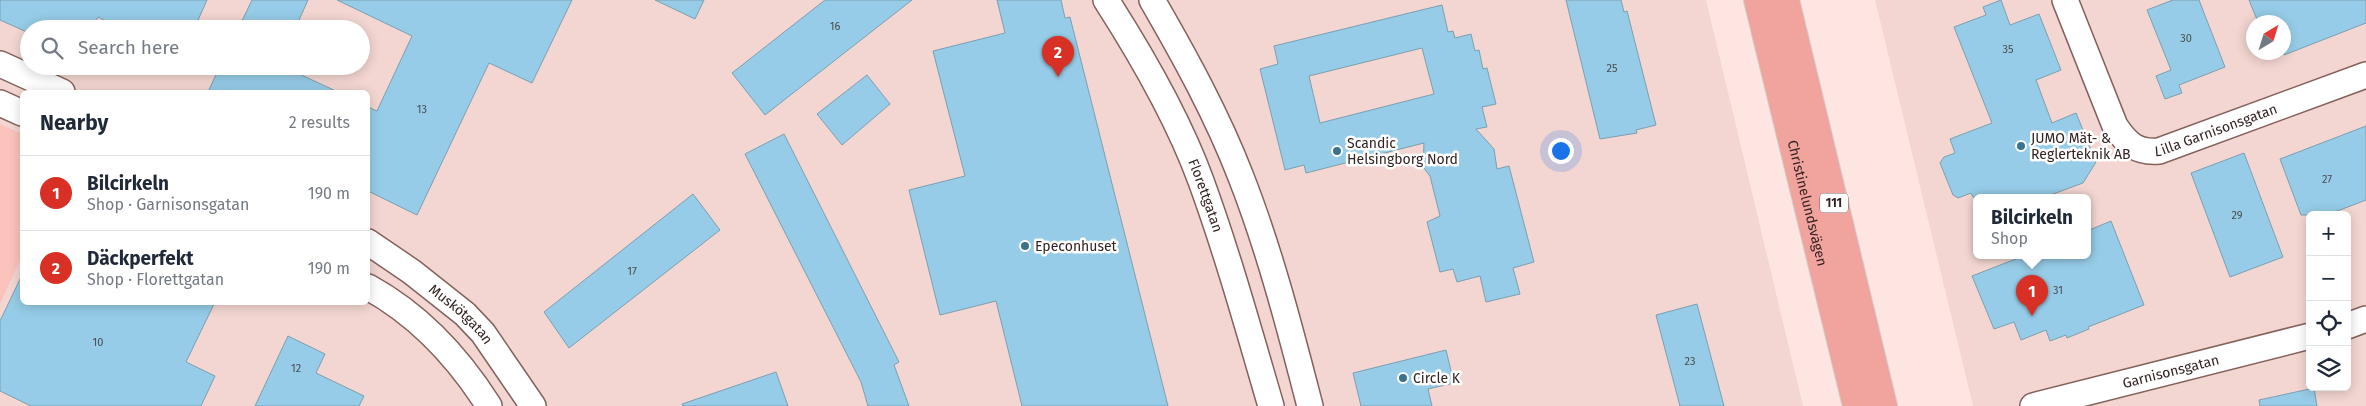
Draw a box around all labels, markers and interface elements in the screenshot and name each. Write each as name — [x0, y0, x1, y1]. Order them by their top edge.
north arrow — [2246, 15, 2291, 60]
search box — [20, 20, 370, 75]
house number: 16 — [830, 20, 840, 33]
house number: 30 — [2180, 32, 2192, 45]
icon: search — [38, 34, 66, 62]
text: Search here — [78, 36, 179, 59]
pin: 2 — [1042, 36, 1074, 77]
house number: 35 — [2003, 43, 2014, 56]
house number: 25 — [1607, 62, 1618, 75]
street label: Lilla Garnisonsgatan — [2154, 100, 2279, 160]
house number: 13 — [417, 103, 427, 116]
text: Nearby — [40, 110, 108, 136]
text: 2 results — [289, 113, 350, 132]
place label: JUMO Mät- & Reglerteknik AB — [2031, 130, 2130, 163]
place label: Scandic Helsingborg Nord — [1347, 135, 1458, 168]
your location — [1548, 138, 1574, 164]
street label: Christinelundsvägen — [1784, 138, 1831, 268]
marker: JUMO Mät- & Reglerteknik AB — [2015, 140, 2027, 152]
marker: Scandic Helsingborg Nord — [1331, 145, 1343, 157]
street label: Florettgatan — [1185, 156, 1227, 234]
text: Bilcirkeln — [87, 172, 169, 195]
house number: 27 — [2322, 173, 2332, 186]
text: 1 — [52, 184, 60, 203]
text: 190 m — [308, 184, 350, 203]
road number: 111 — [1820, 194, 1848, 212]
popup — [1973, 194, 2091, 259]
text: Shop · Garnisonsgatan — [87, 195, 249, 214]
text: Bilcirkeln — [1991, 206, 2073, 229]
house number: 29 — [2231, 209, 2243, 222]
map controls — [2306, 211, 2351, 391]
button: + — [2306, 211, 2351, 256]
text: Shop — [1991, 229, 2028, 248]
place label: Epeconhuset — [1035, 238, 1118, 255]
marker: Epeconhuset — [1019, 240, 1031, 252]
text: Däckperfekt — [87, 247, 194, 270]
button: − — [2306, 256, 2351, 301]
text: 2 — [52, 259, 60, 278]
text: 190 m — [308, 259, 350, 278]
house number: 17 — [627, 265, 637, 278]
text: Shop · Florettgatan — [87, 270, 224, 289]
pin: 1 — [2016, 275, 2048, 316]
street label: Muskötgatan — [426, 280, 497, 347]
house number: 31 — [2053, 284, 2063, 297]
button: locate — [2306, 301, 2351, 346]
house number: 10 — [93, 336, 103, 349]
button: layers — [2306, 346, 2351, 391]
street label: Garnisonsgatan — [2121, 351, 2221, 392]
house number: 23 — [1685, 355, 1695, 368]
house number: 12 — [291, 362, 301, 375]
place label: Circle K — [1413, 370, 1461, 387]
marker: Circle K — [1397, 372, 1409, 384]

